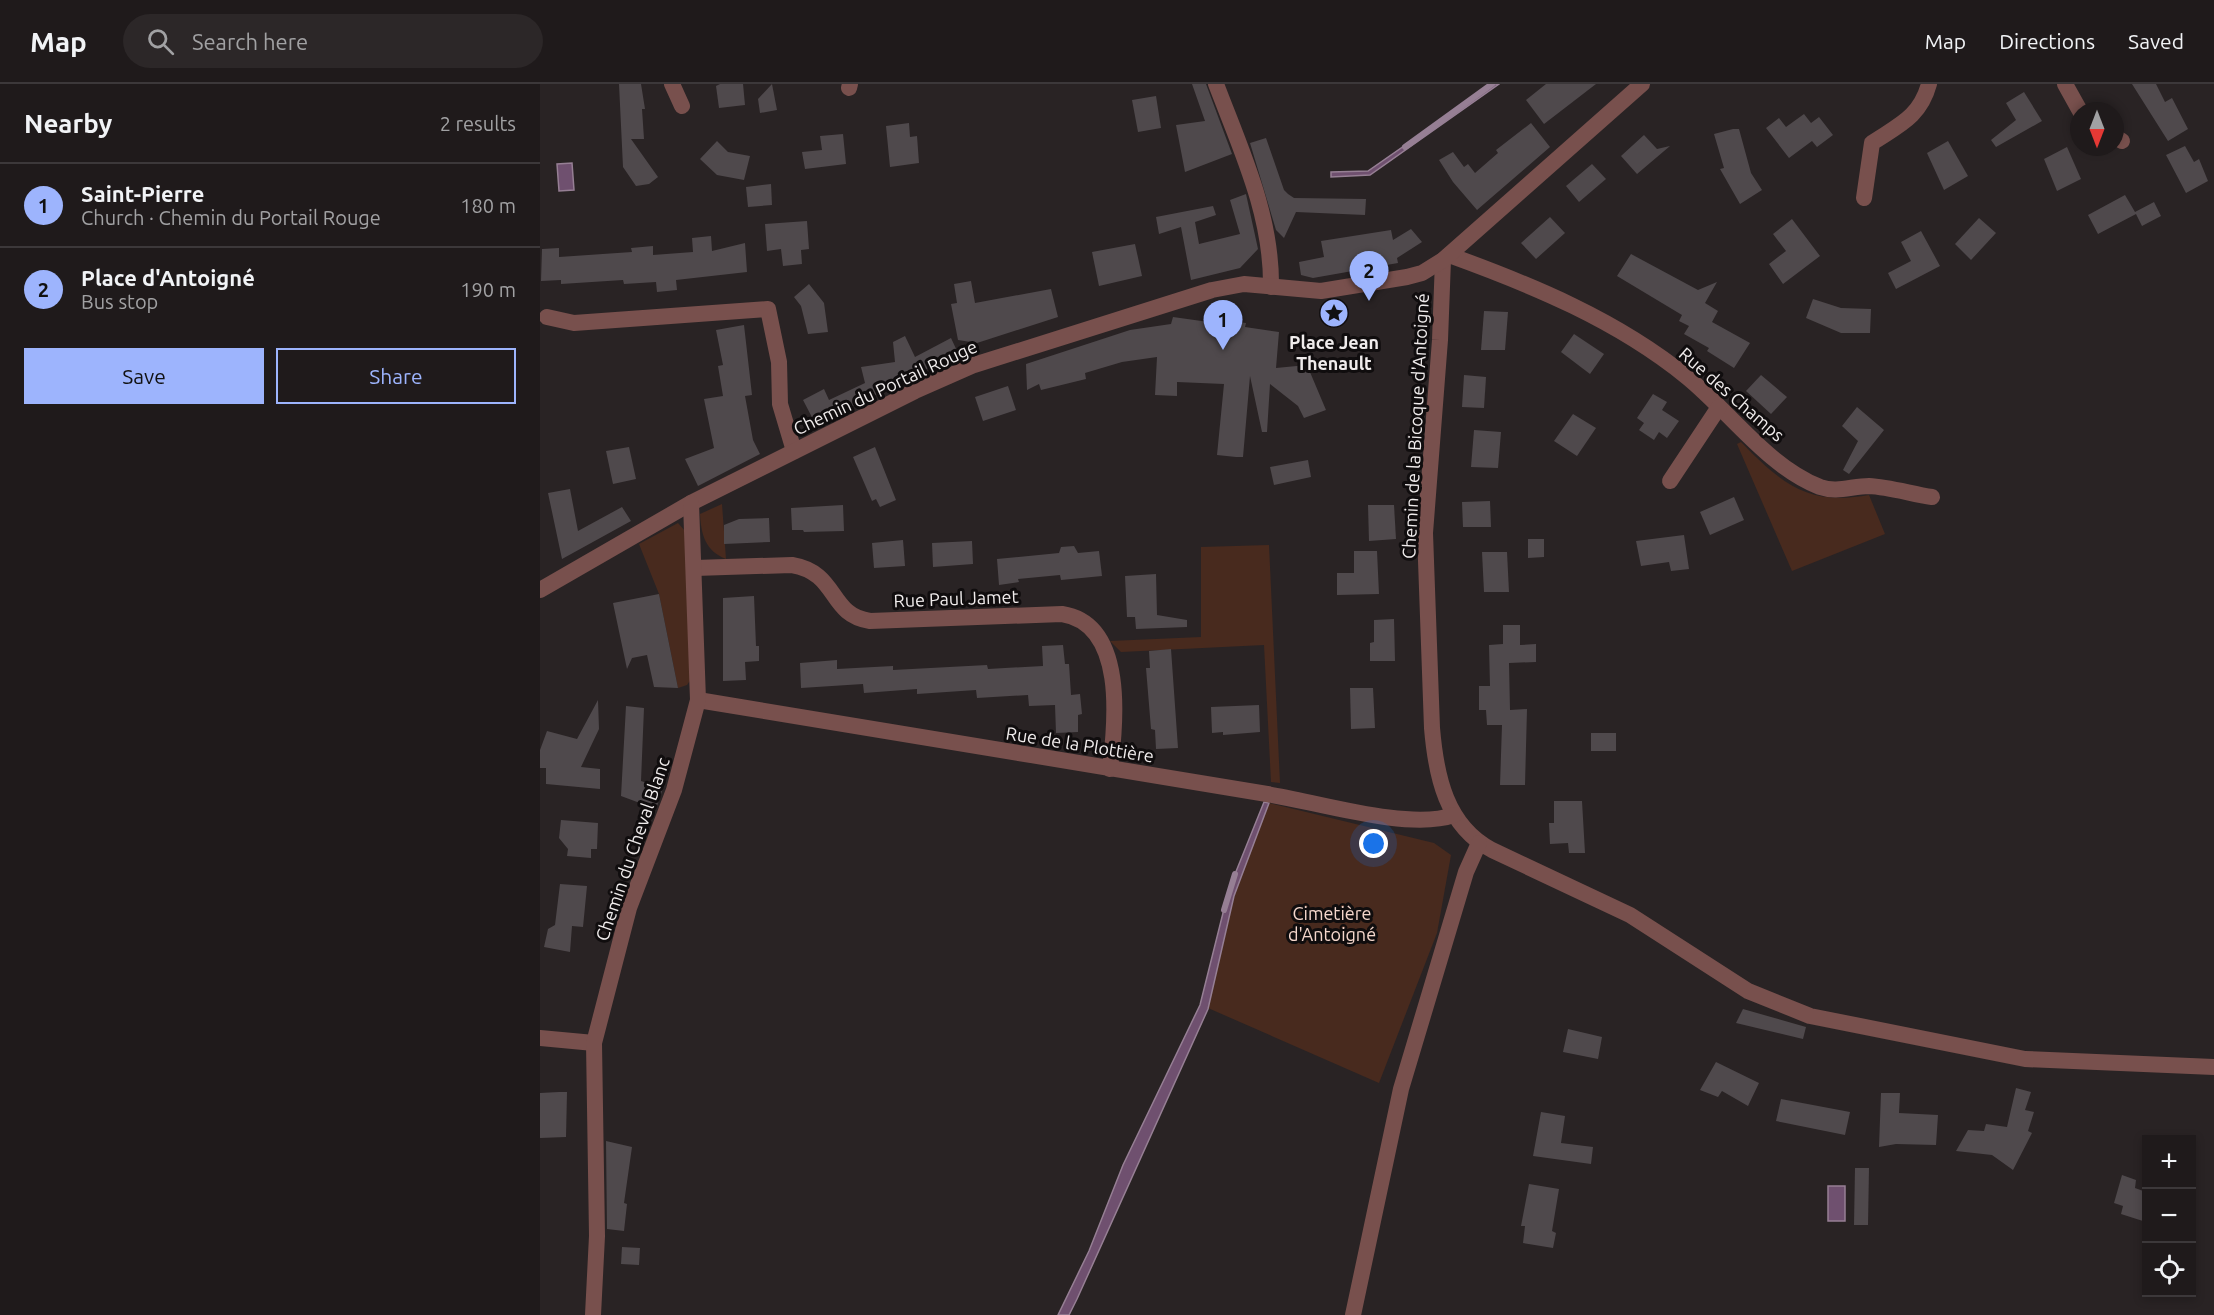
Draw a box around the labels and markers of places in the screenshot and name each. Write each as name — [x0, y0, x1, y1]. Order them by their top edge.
pin: 2 — [1350, 252, 1388, 301]
place icon: Place Jean Thenault — [1318, 297, 1350, 329]
pin: 1 — [1204, 300, 1242, 350]
place label: Place Jean Thenault — [1289, 332, 1379, 373]

